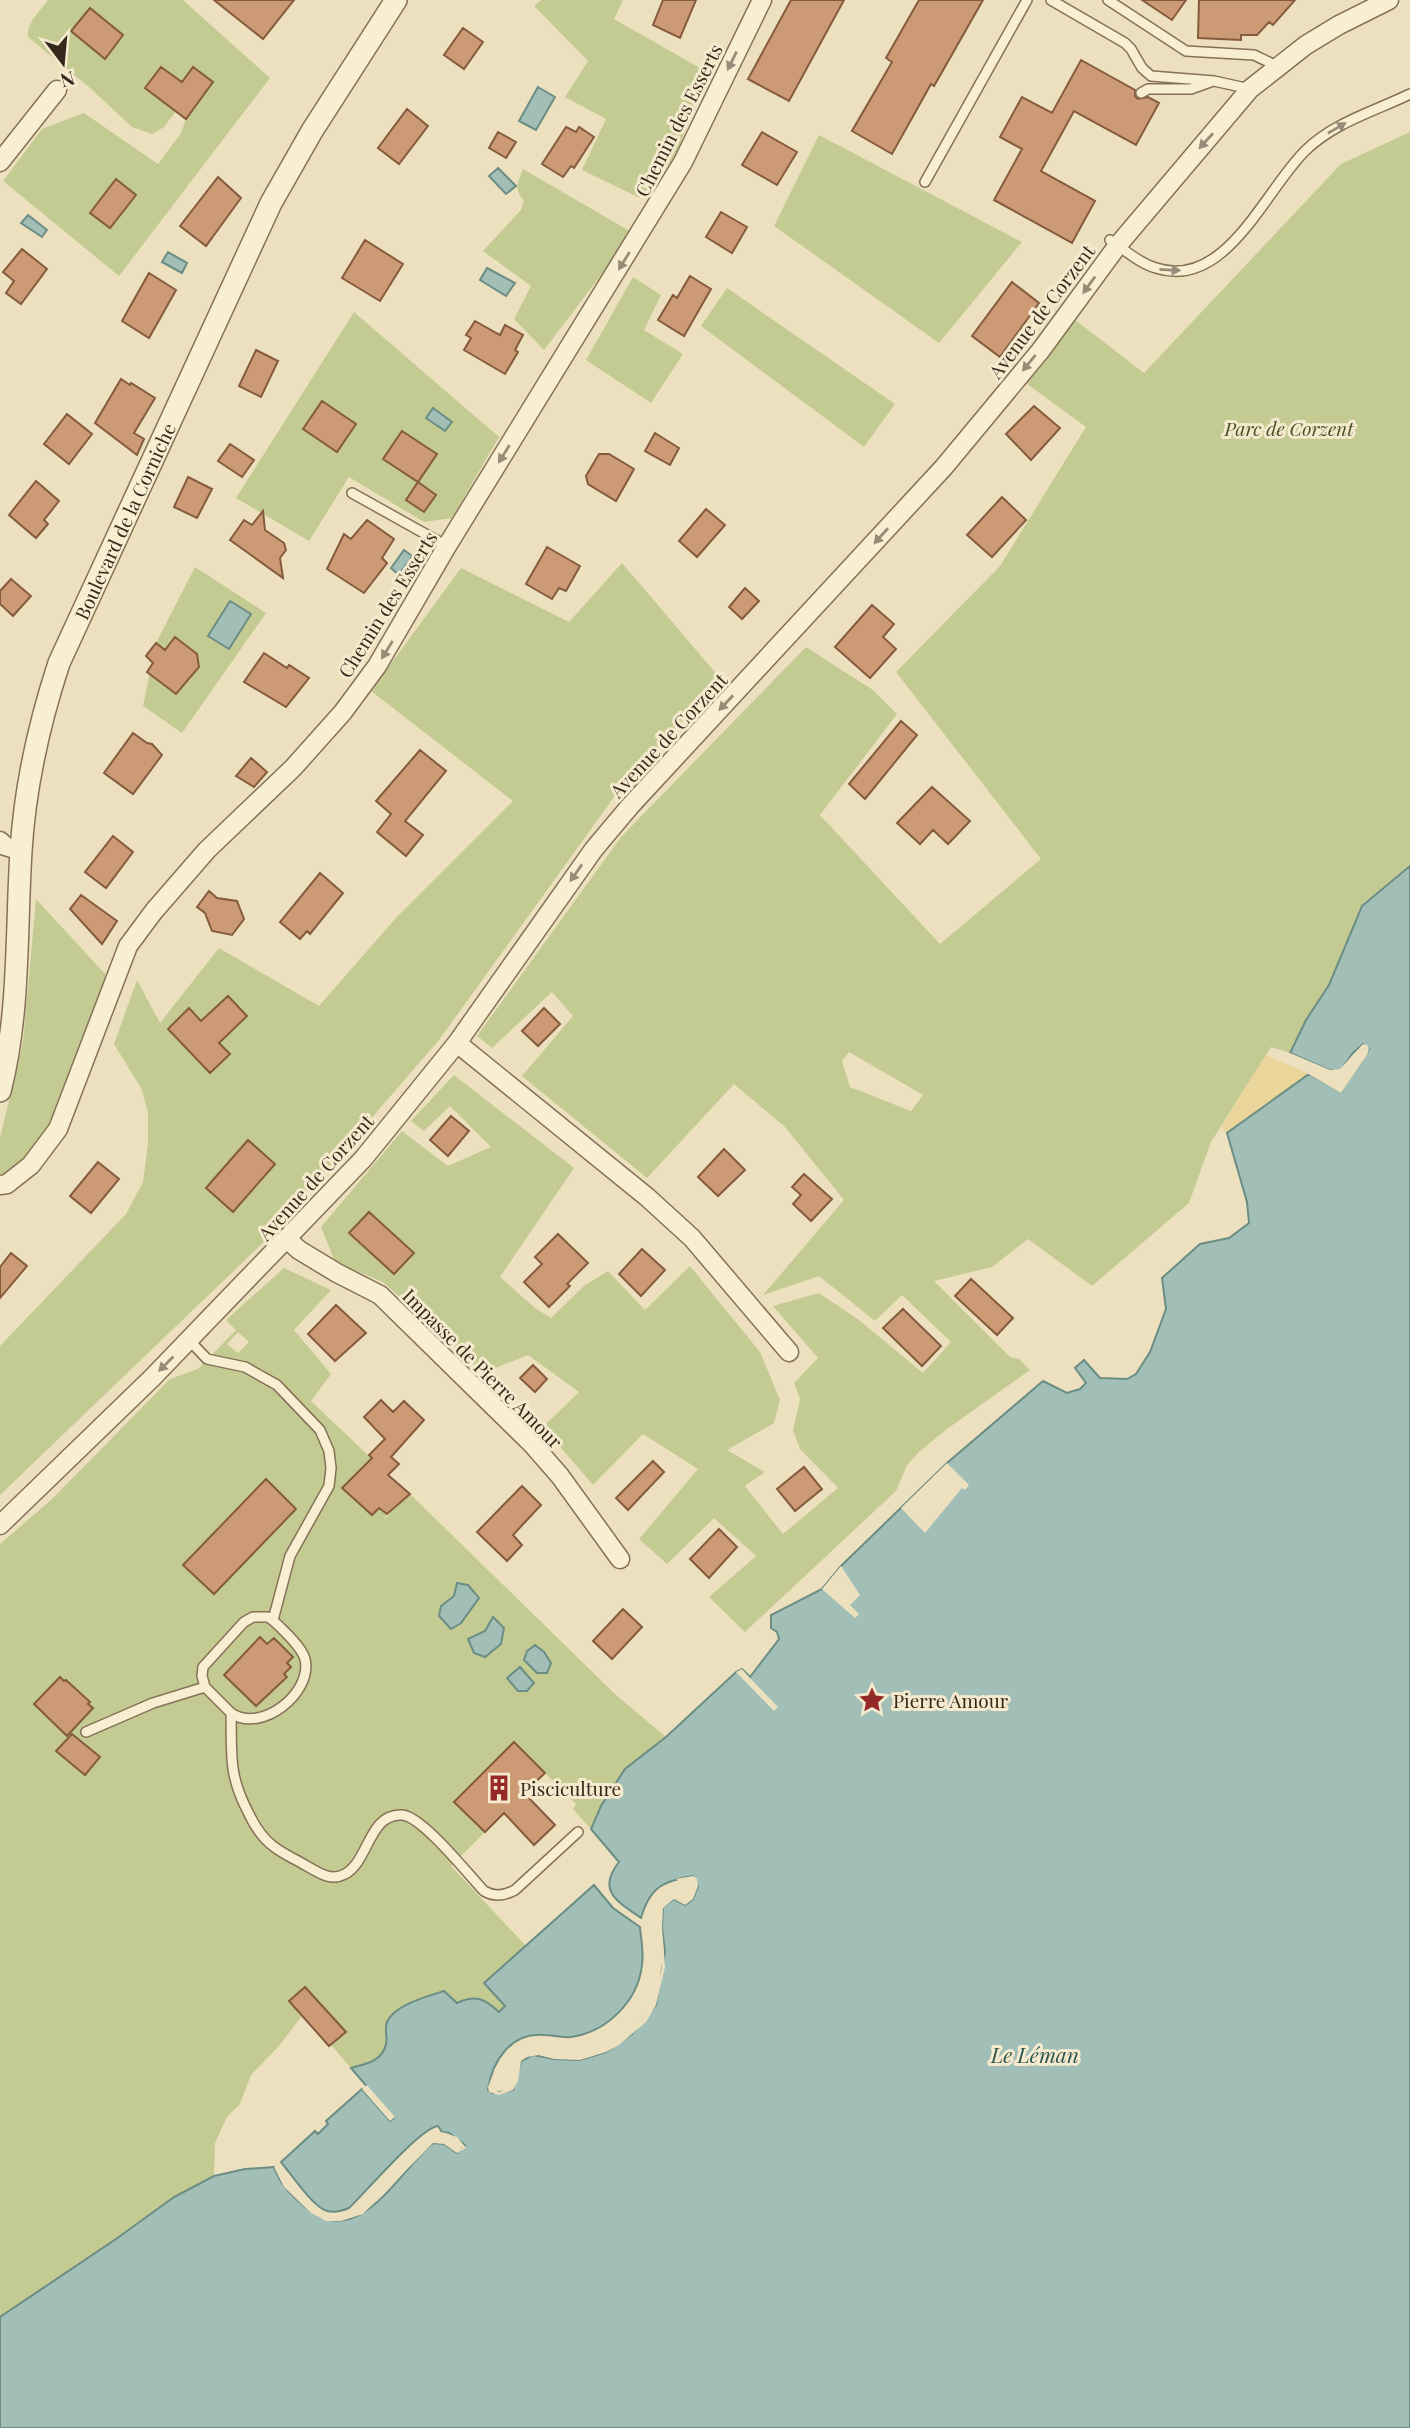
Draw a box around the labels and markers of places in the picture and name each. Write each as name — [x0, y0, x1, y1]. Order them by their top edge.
place icon: Pierre Amour — [857, 1685, 887, 1715]
place label: Pierre Amour — [893, 1687, 1009, 1713]
building icon: Pisciculture — [484, 1773, 514, 1803]
place label: Pisciculture — [520, 1775, 621, 1801]

